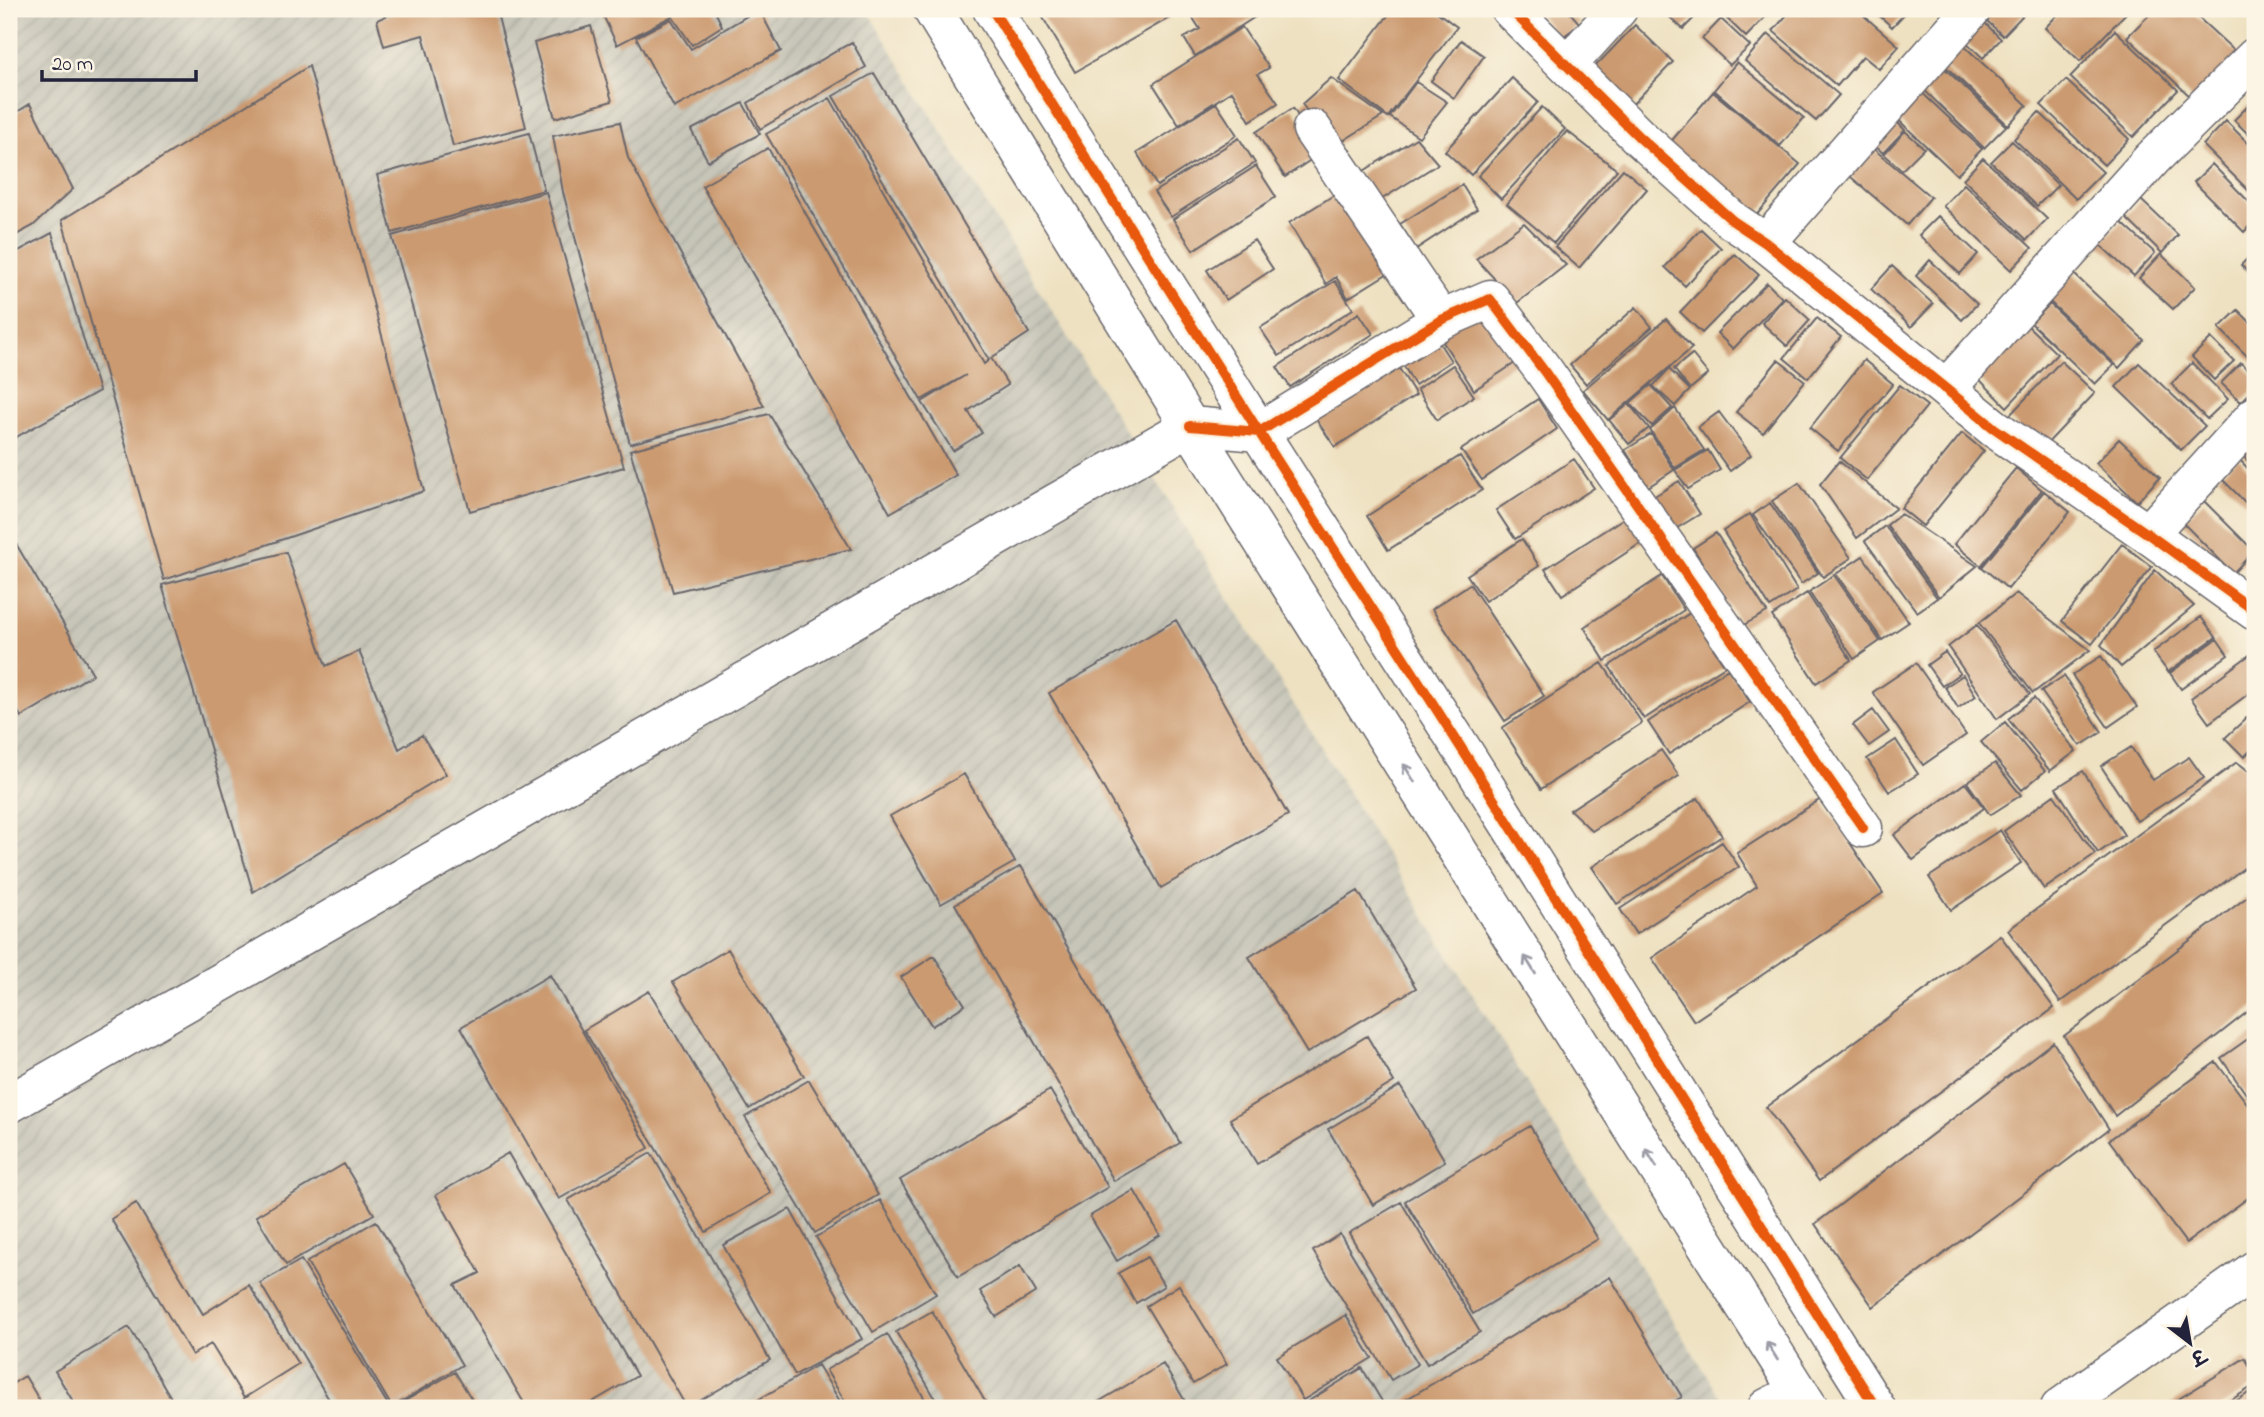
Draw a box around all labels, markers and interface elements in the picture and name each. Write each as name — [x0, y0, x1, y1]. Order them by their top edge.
scale bar — [42, 38, 196, 82]
text: 20 m — [52, 50, 93, 80]
one-way arrow — [1401, 764, 1416, 783]
one-way arrow — [1522, 956, 1536, 976]
one-way arrow — [1643, 1149, 1658, 1168]
north arrow — [2156, 1308, 2226, 1378]
text: उ — [2183, 1340, 2212, 1371]
one-way arrow — [1765, 1341, 1779, 1361]

